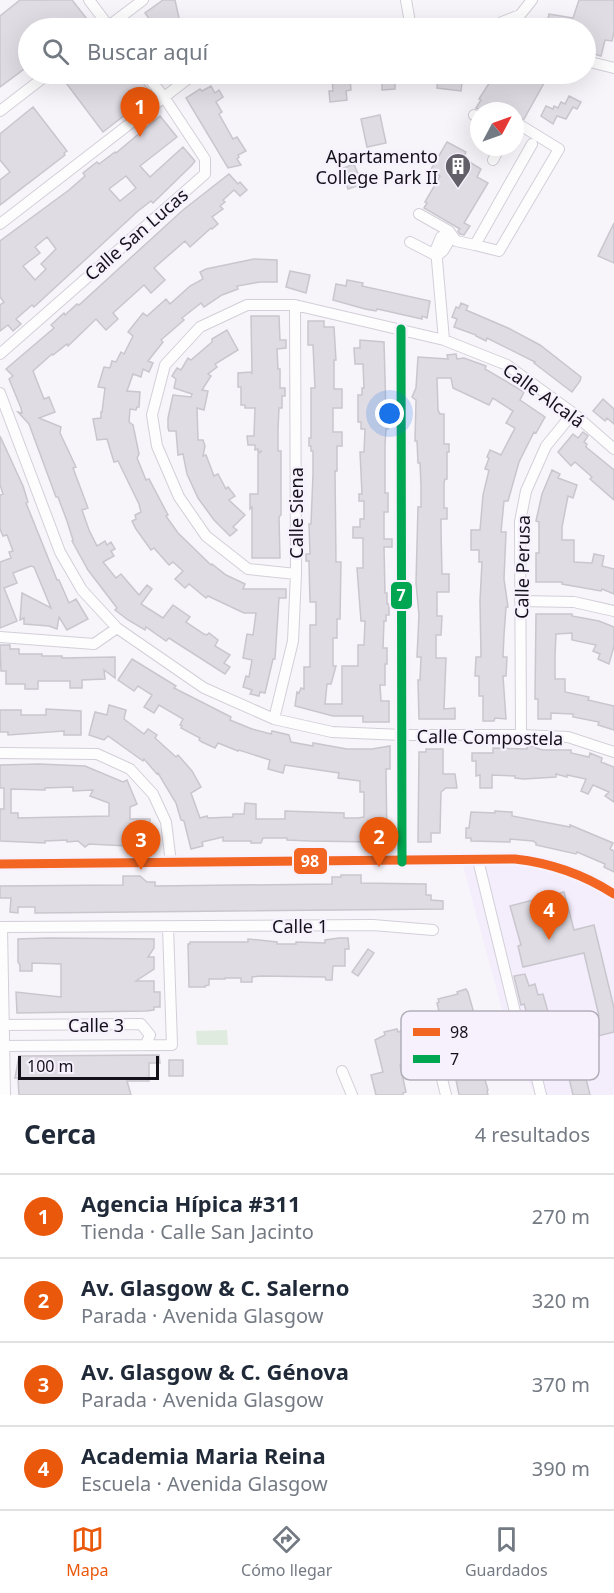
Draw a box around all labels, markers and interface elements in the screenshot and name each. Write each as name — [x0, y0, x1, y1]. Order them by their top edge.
search box — [18, 18, 596, 84]
icon: search — [39, 35, 72, 68]
text: Buscar aquí — [87, 36, 208, 66]
pin: 1 — [120, 88, 160, 137]
north arrow — [470, 102, 524, 156]
place label: Apartamento College Park II — [315, 144, 438, 189]
building icon: Apartamento College Park II — [443, 151, 473, 189]
street label: Calle San Lucas — [79, 183, 193, 285]
street label: Calle Alcalá — [498, 357, 590, 433]
your location — [375, 399, 404, 428]
street label: Calle Siena — [284, 467, 308, 559]
street label: Calle Perusa — [509, 515, 535, 619]
line badge: 7 — [390, 581, 413, 610]
text: 7 — [396, 584, 406, 606]
street label: Calle Compostela — [416, 724, 564, 750]
pin: 2 — [360, 818, 398, 867]
pin: 3 — [122, 820, 160, 870]
line badge: 98 — [293, 847, 328, 875]
text: 98 — [301, 850, 319, 872]
pin: 4 — [530, 890, 568, 940]
street label: Calle 1 — [272, 914, 328, 938]
legend — [401, 1011, 599, 1080]
street label: Calle 3 — [68, 1013, 124, 1037]
text: 98 — [450, 1021, 468, 1043]
text: 7 — [450, 1048, 459, 1070]
scale bar — [18, 1053, 159, 1080]
text: 100 m — [27, 1055, 74, 1077]
text: Cerca — [24, 1116, 96, 1152]
text: 4 resultados — [475, 1121, 590, 1148]
text: Agencia Hípica #311 — [81, 1188, 301, 1218]
text: 1 — [38, 1203, 49, 1230]
text: 270 m — [532, 1203, 590, 1230]
text: Tienda · Calle San Jacinto — [81, 1218, 314, 1245]
text: Av. Glasgow & C. Salerno — [81, 1272, 349, 1302]
text: 2 — [38, 1287, 49, 1314]
text: 320 m — [532, 1287, 590, 1314]
text: Parada · Avenida Glasgow — [81, 1302, 323, 1329]
text: Av. Glasgow & C. Génova — [81, 1356, 349, 1386]
text: 3 — [38, 1371, 49, 1398]
text: 370 m — [532, 1371, 590, 1398]
text: Parada · Avenida Glasgow — [81, 1386, 323, 1413]
text: Academia Maria Reina — [81, 1440, 326, 1470]
text: 4 — [38, 1455, 49, 1482]
text: 390 m — [532, 1455, 590, 1482]
text: Escuela · Avenida Glasgow — [81, 1470, 328, 1497]
tab: Mapa — [66, 1523, 109, 1581]
tab: Cómo llegar — [241, 1523, 332, 1581]
tab: Guardados — [465, 1523, 548, 1581]

